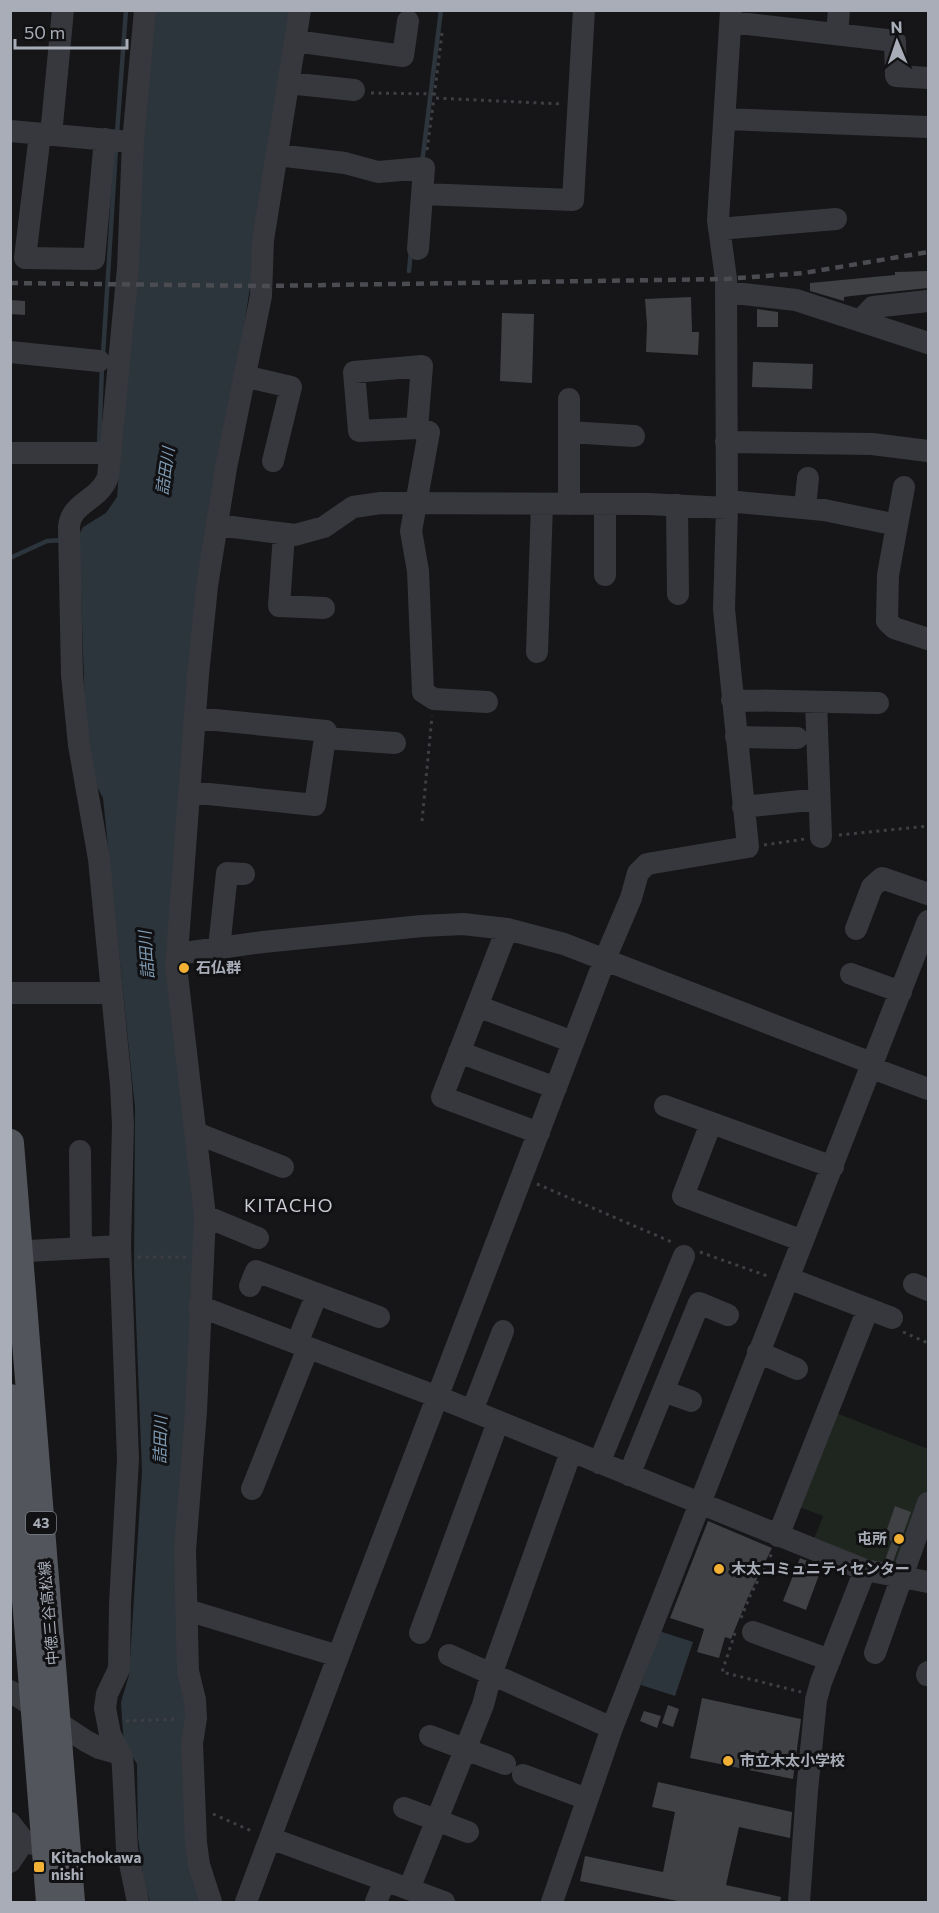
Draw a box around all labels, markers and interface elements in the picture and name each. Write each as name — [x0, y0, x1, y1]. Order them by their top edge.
scale bar — [15, 12, 128, 50]
north arrow — [867, 12, 927, 72]
text: N — [890, 17, 903, 36]
text: 50 m — [24, 21, 65, 43]
water label: 詰田川 — [152, 444, 178, 496]
water label: 詰田川 — [134, 928, 157, 980]
place label: 石仏群 — [196, 958, 241, 976]
marker: 石仏群 — [177, 961, 191, 975]
district label: KITACHO — [244, 1194, 334, 1216]
water label: 詰田川 — [150, 1414, 169, 1464]
road number: 43 — [26, 1512, 56, 1534]
place label: 屯所 — [857, 1529, 887, 1547]
marker: 屯所 — [892, 1532, 906, 1546]
place label: 木太コミュニティセンター — [731, 1559, 910, 1577]
street label: 中徳三谷高松線 — [34, 1560, 62, 1666]
marker: 木太コミュニティセンター — [712, 1562, 726, 1576]
place label: 市立木太小学校 — [740, 1751, 845, 1769]
marker: 市立木太小学校 — [721, 1754, 735, 1768]
place label: Kitachokawa nishi — [51, 1848, 141, 1883]
marker: Kitachokawa nishi — [32, 1860, 46, 1874]

